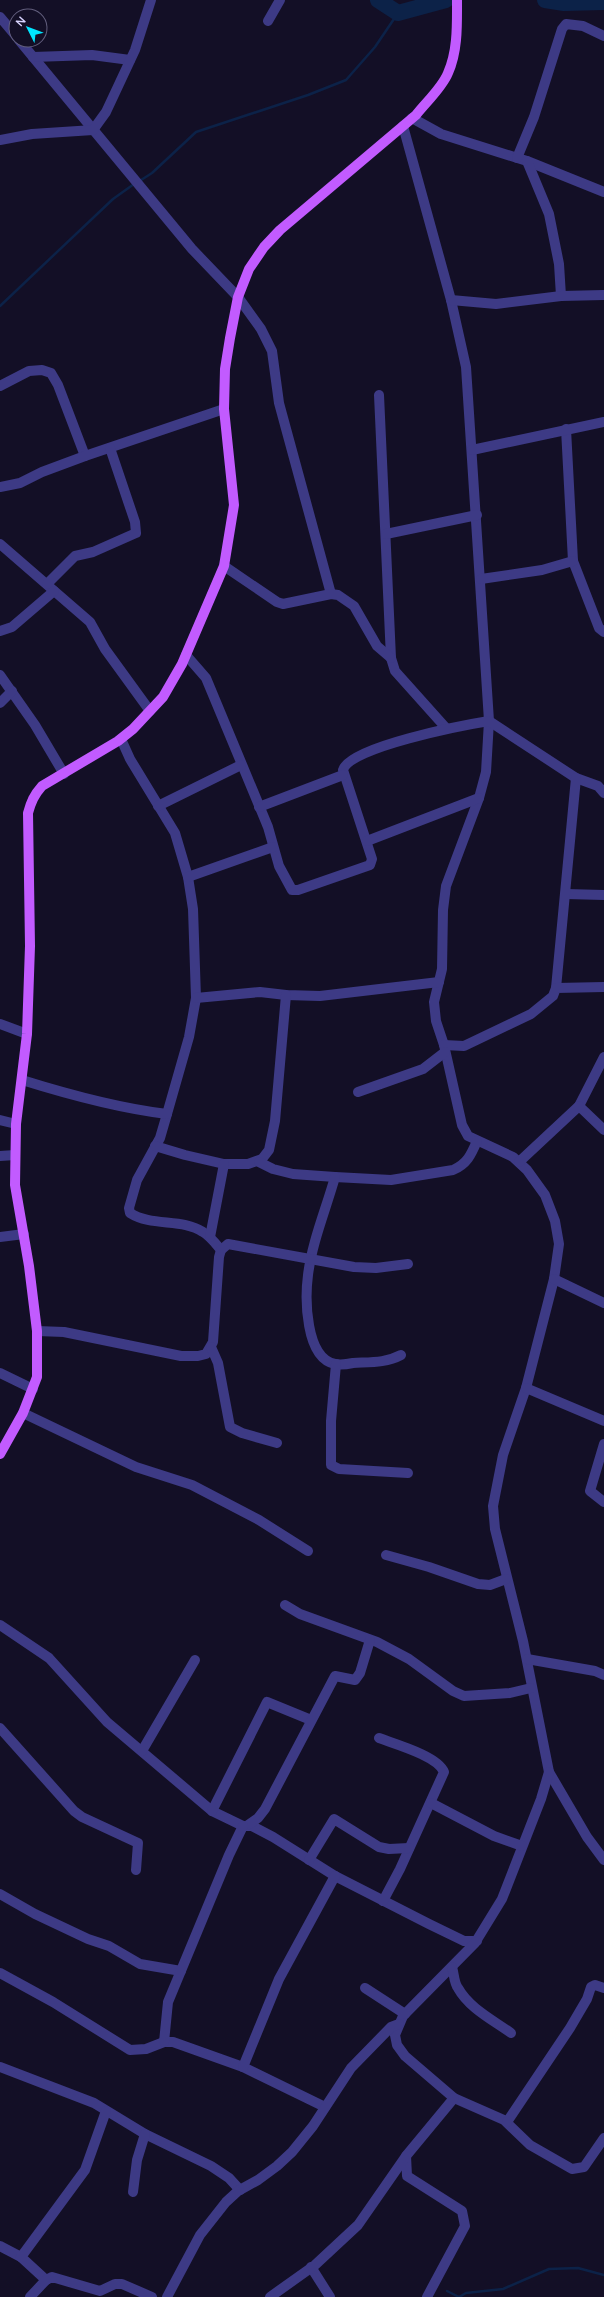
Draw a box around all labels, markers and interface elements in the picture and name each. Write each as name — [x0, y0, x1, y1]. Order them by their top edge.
north arrow — [8, 8, 48, 48]
text: N — [13, 13, 28, 28]

